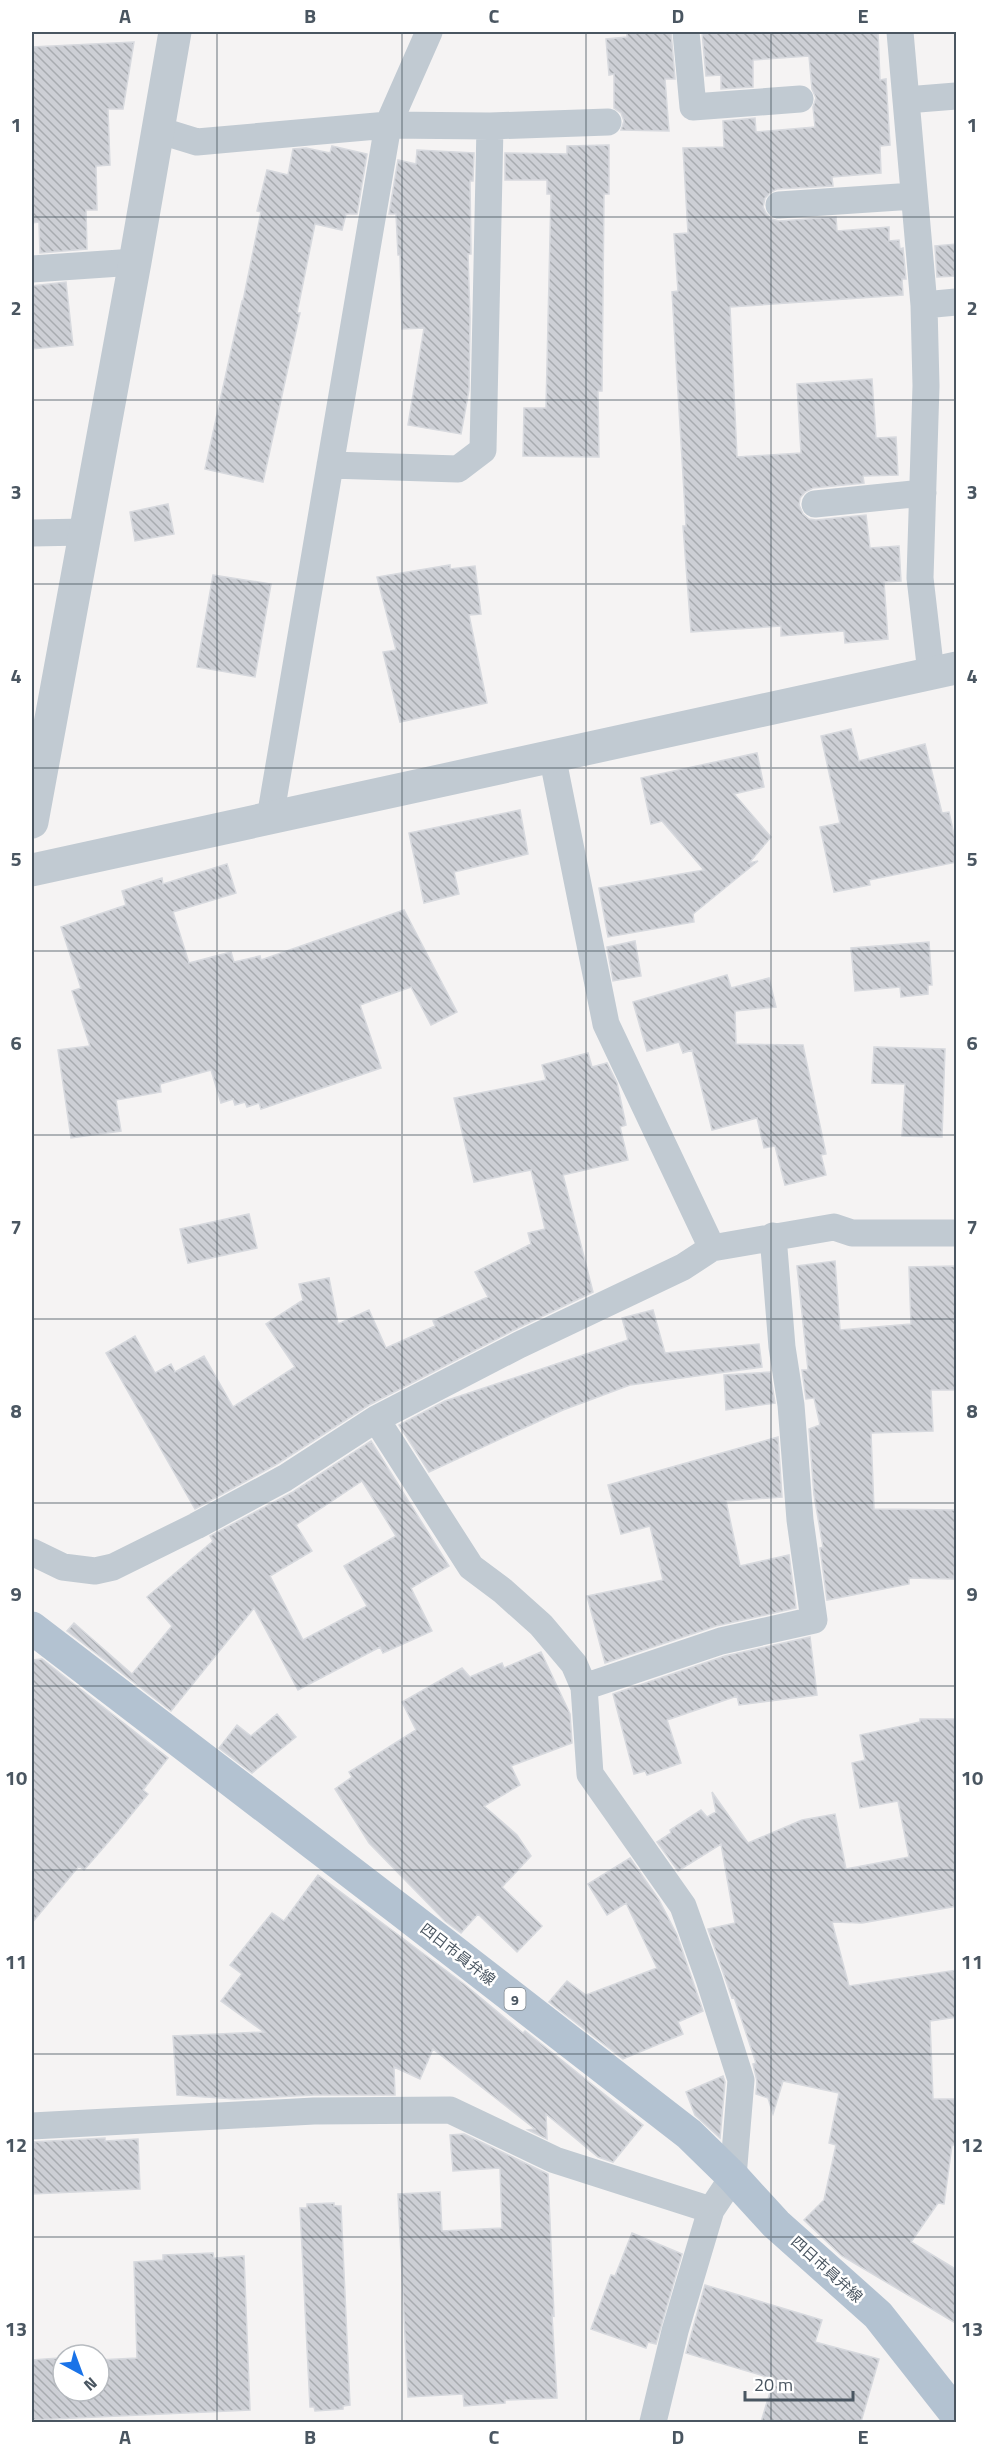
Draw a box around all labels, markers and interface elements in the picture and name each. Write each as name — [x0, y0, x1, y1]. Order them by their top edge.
text: A — [119, 0, 131, 31]
text: B — [304, 0, 316, 31]
text: C — [489, 0, 500, 31]
text: D — [672, 0, 684, 31]
text: E — [857, 0, 869, 31]
text: 1 — [10, 109, 22, 140]
text: 1 — [966, 109, 978, 140]
text: 2 — [10, 292, 22, 323]
text: 2 — [966, 292, 978, 323]
text: 3 — [10, 476, 22, 507]
text: 3 — [966, 476, 978, 507]
text: 4 — [10, 660, 22, 691]
text: 4 — [966, 660, 978, 691]
text: 5 — [10, 843, 22, 874]
text: 5 — [966, 843, 978, 874]
text: 6 — [10, 1027, 22, 1058]
text: 6 — [966, 1027, 978, 1058]
text: 7 — [10, 1211, 22, 1242]
text: 7 — [966, 1211, 978, 1242]
text: 8 — [10, 1395, 22, 1426]
text: 8 — [966, 1395, 978, 1426]
text: 9 — [10, 1578, 22, 1609]
text: 9 — [966, 1578, 978, 1609]
text: 10 — [5, 1762, 27, 1793]
text: 10 — [961, 1762, 983, 1793]
street label: 四日市員弁線 — [415, 1917, 501, 1991]
text: 11 — [5, 1946, 27, 1977]
text: 11 — [961, 1946, 983, 1977]
road number: 9 — [504, 1988, 526, 2010]
text: 12 — [5, 2129, 27, 2160]
text: 12 — [961, 2129, 983, 2160]
street label: 四日市員弁線 — [786, 2230, 868, 2308]
text: 13 — [5, 2313, 27, 2344]
text: 13 — [961, 2313, 983, 2344]
north arrow — [51, 2343, 111, 2403]
scale bar — [745, 2364, 853, 2402]
text: 20 m — [754, 2371, 793, 2398]
text: N — [79, 2372, 103, 2397]
text: A — [119, 2421, 131, 2452]
text: B — [304, 2421, 316, 2452]
text: C — [489, 2421, 500, 2452]
text: D — [672, 2421, 684, 2452]
text: E — [857, 2421, 869, 2452]

